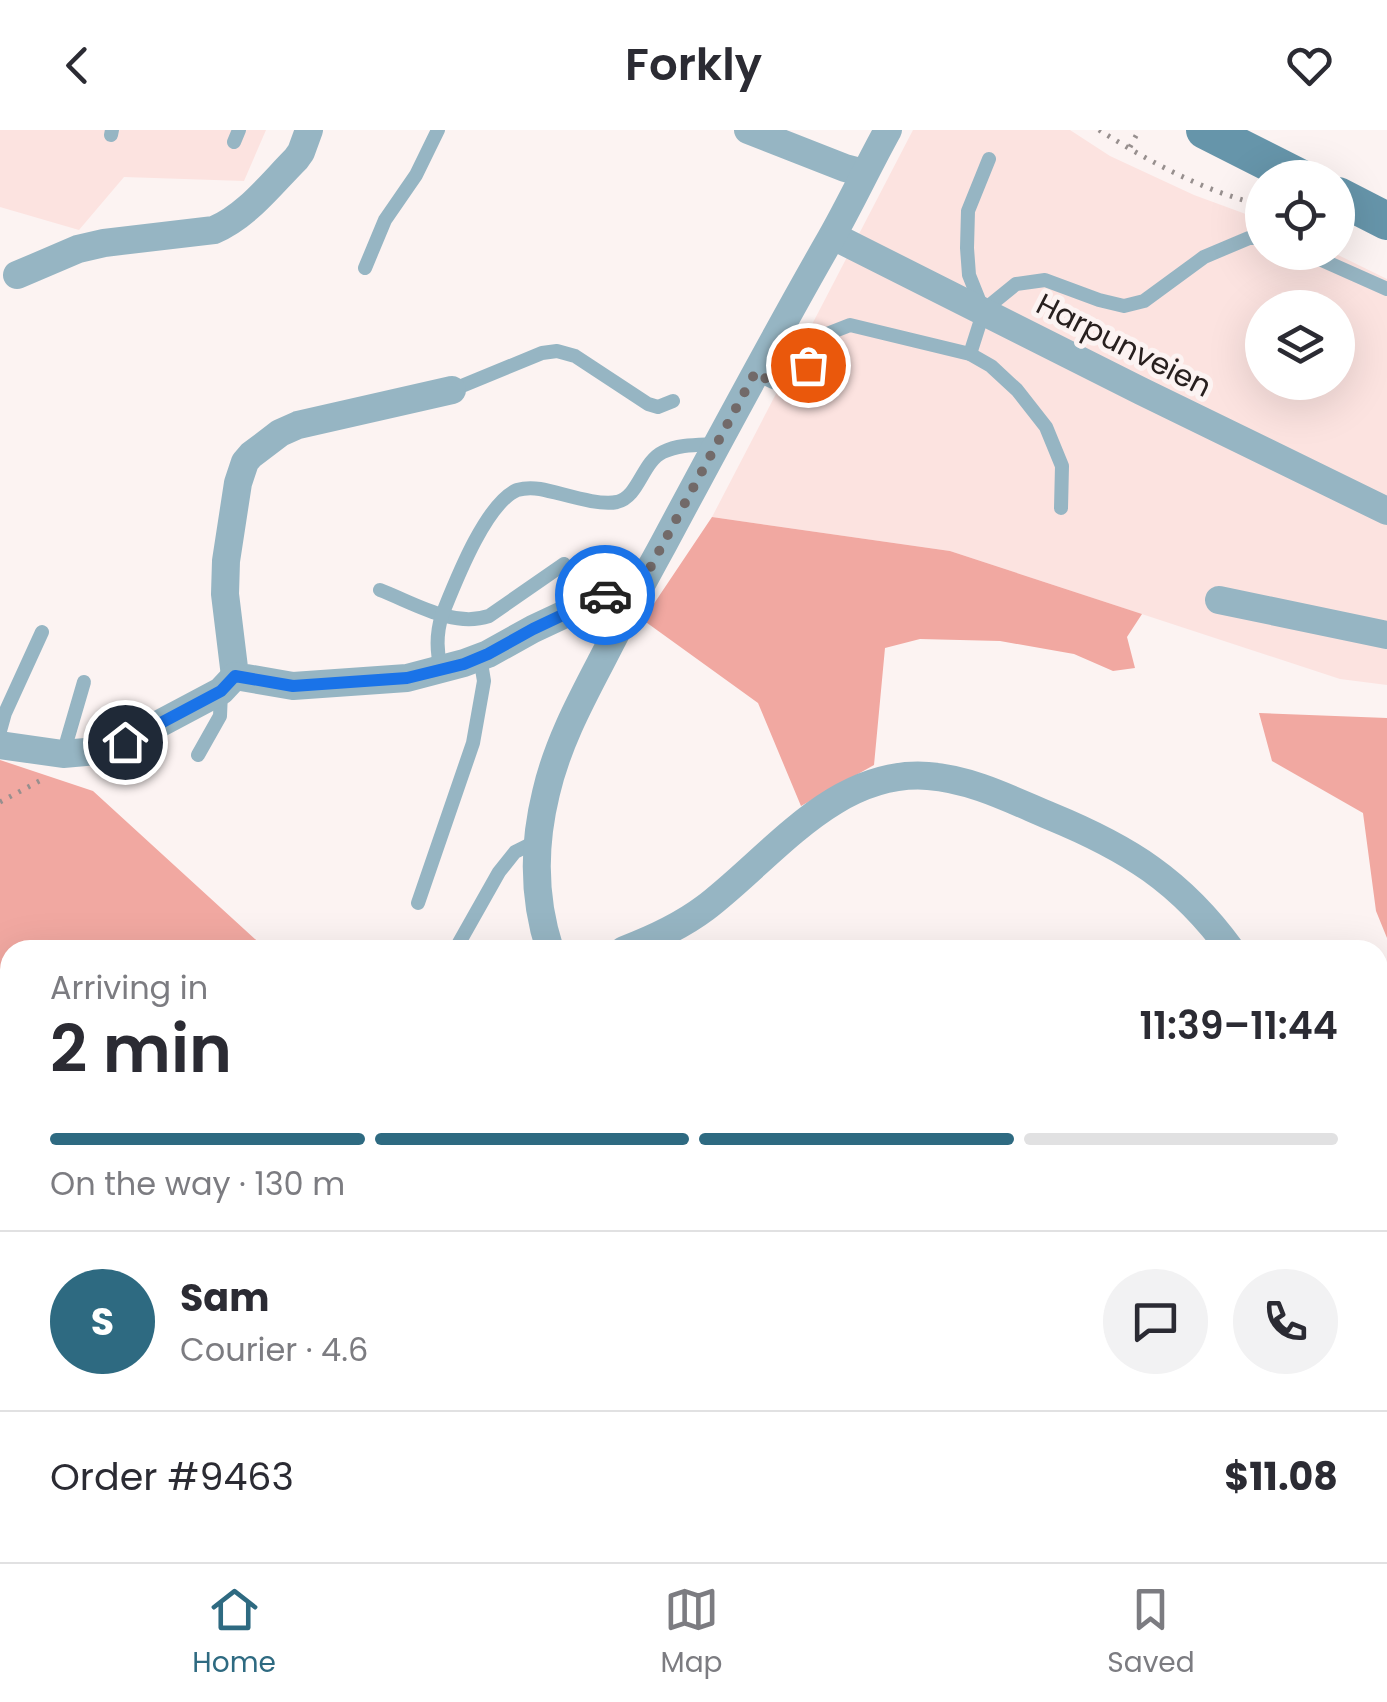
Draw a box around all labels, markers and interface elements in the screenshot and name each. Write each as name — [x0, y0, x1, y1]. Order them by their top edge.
text: Forkly — [625, 33, 762, 96]
icon: back — [50, 38, 105, 93]
icon: heart — [1282, 38, 1337, 93]
map controls — [1245, 160, 1355, 400]
button: locate — [1245, 160, 1355, 270]
street label: Harpunveien — [1029, 282, 1219, 408]
button: layers — [1245, 290, 1355, 400]
pin — [766, 323, 851, 408]
icon: bag — [781, 338, 836, 393]
courier — [555, 545, 655, 645]
icon: car — [578, 568, 633, 623]
pin — [83, 700, 168, 785]
icon: home — [98, 715, 153, 770]
text: Arriving in — [50, 965, 208, 1010]
text: 11:39–11:44 — [1140, 999, 1338, 1052]
text: 2 min — [50, 1004, 232, 1095]
text: On the way · 130 m — [50, 1161, 345, 1206]
button: chat — [1103, 1269, 1208, 1374]
button: phone — [1233, 1269, 1338, 1374]
text: Sam — [180, 1271, 269, 1324]
text: S — [91, 1295, 114, 1348]
text: Courier · 4.6 — [180, 1327, 368, 1372]
text: Order #9463 — [50, 1450, 294, 1503]
text: $11.08 — [1224, 1450, 1338, 1503]
tab: Home — [192, 1582, 276, 1684]
tab: Map — [661, 1582, 723, 1684]
tab: Saved — [1107, 1582, 1195, 1684]

